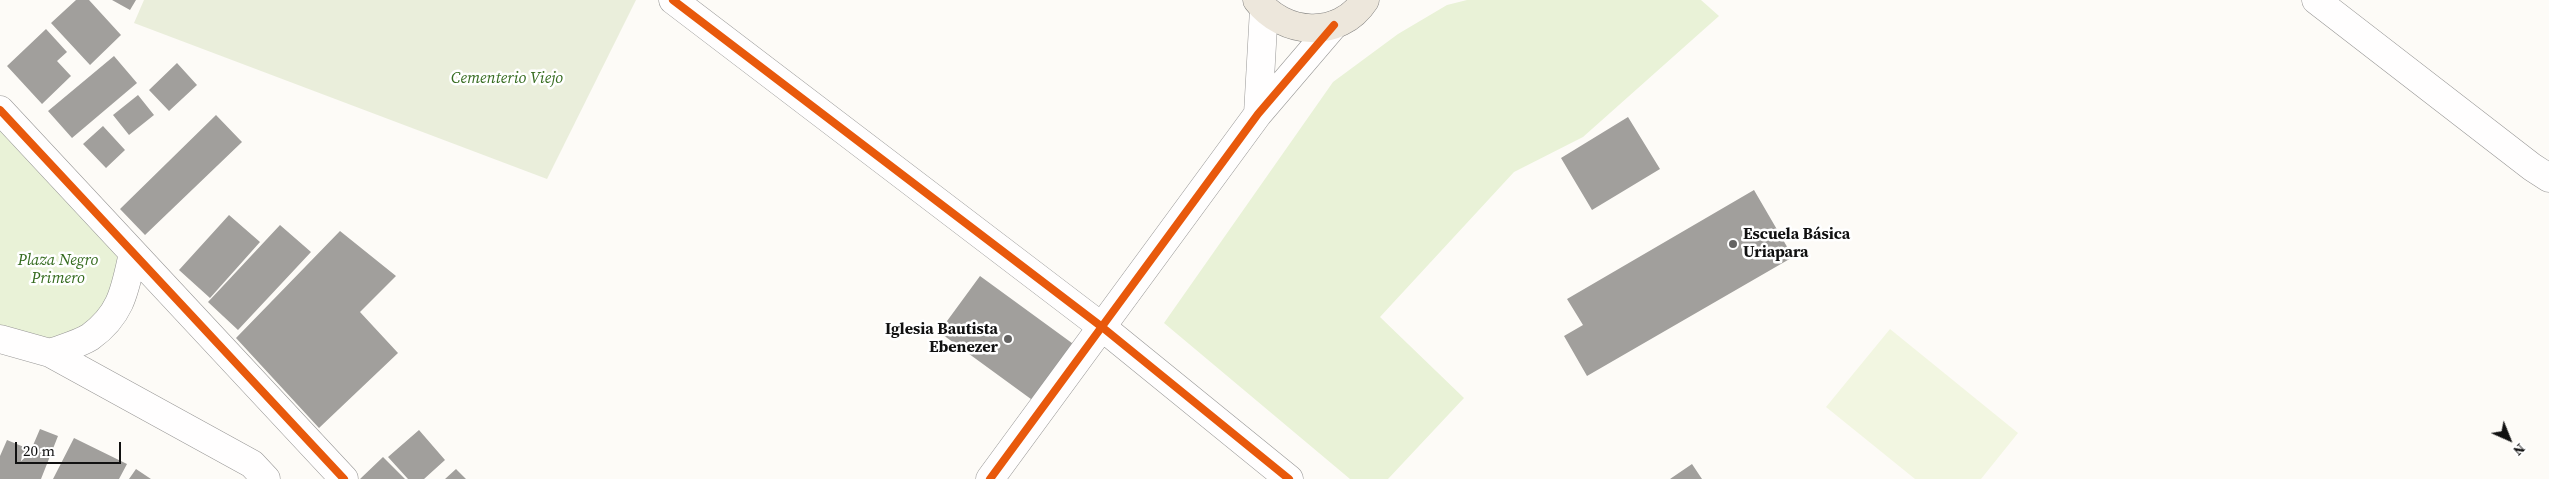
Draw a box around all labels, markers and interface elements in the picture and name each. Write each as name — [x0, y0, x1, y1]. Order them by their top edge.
park label: Cementerio Viejo — [451, 69, 563, 89]
place label: Escuela Básica Uriapara — [1743, 225, 1850, 263]
marker: Escuela Básica Uriapara — [1727, 238, 1739, 250]
park label: Plaza Negro Primero — [18, 251, 98, 289]
place label: Iglesia Bautista Ebenezer — [885, 320, 998, 358]
marker: Iglesia Bautista Ebenezer — [1002, 333, 1014, 345]
north arrow — [2484, 414, 2534, 464]
scale bar — [18, 432, 124, 464]
text: N — [2509, 439, 2530, 461]
text: 20 m — [23, 440, 55, 461]

